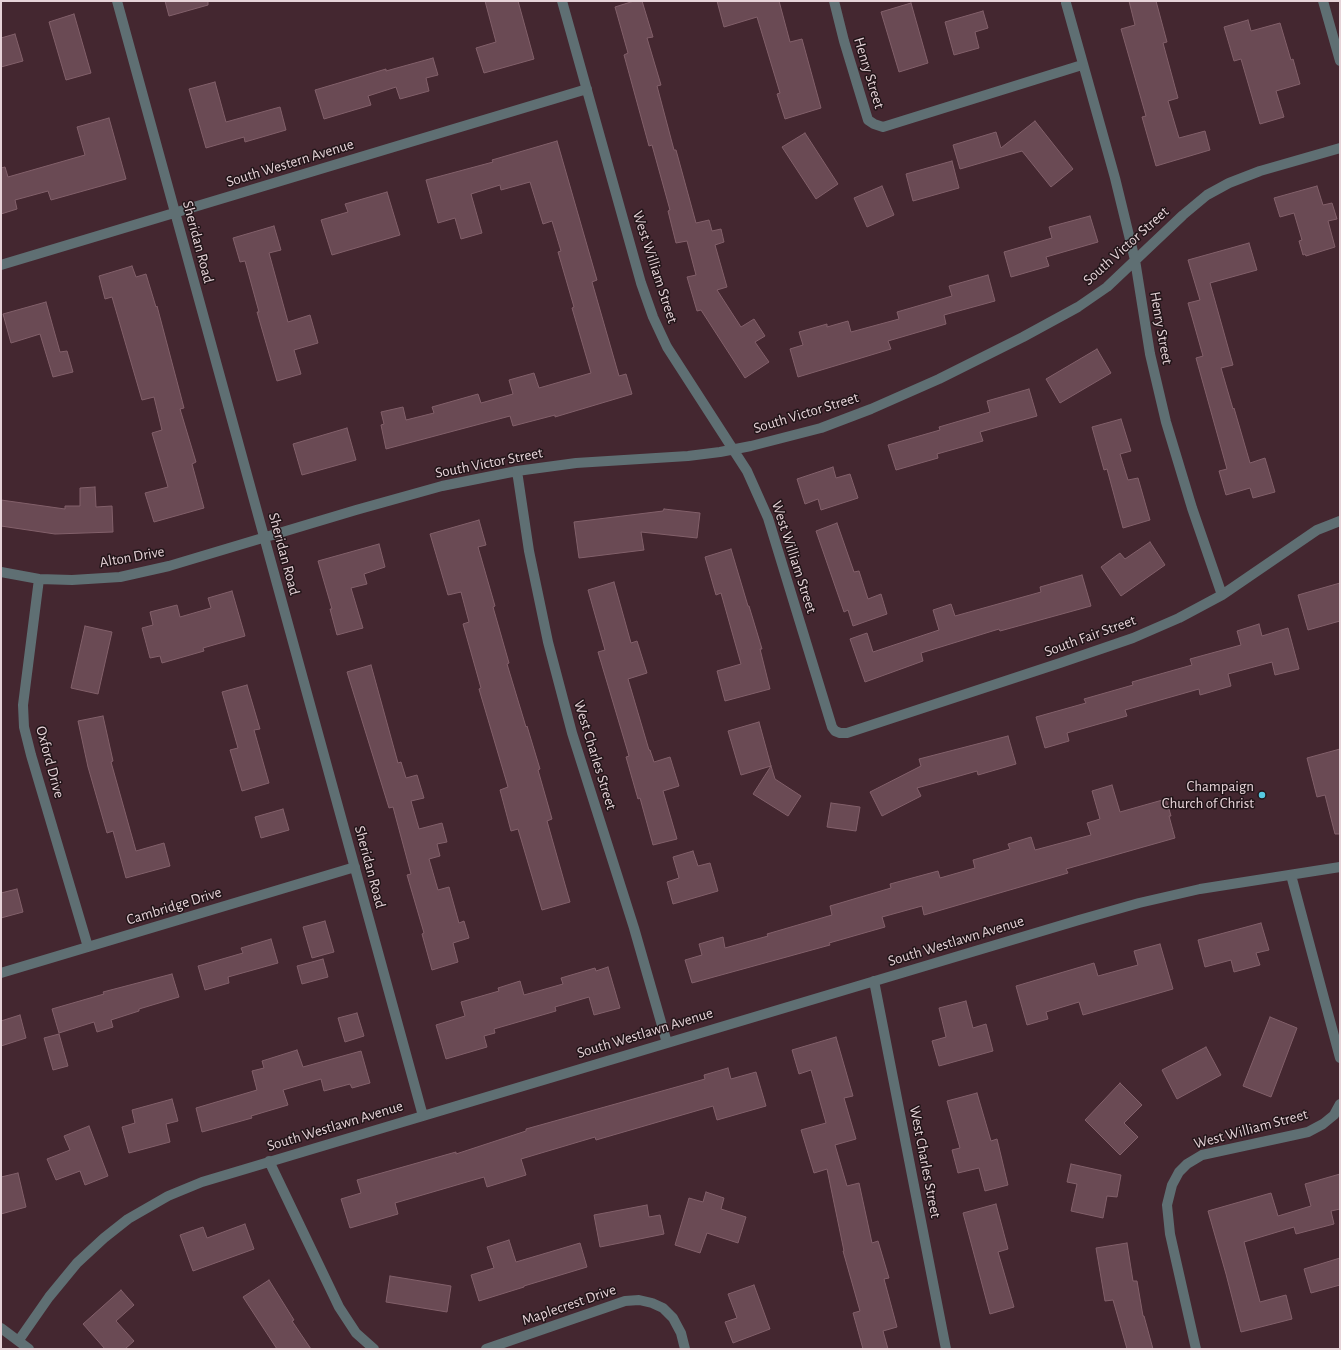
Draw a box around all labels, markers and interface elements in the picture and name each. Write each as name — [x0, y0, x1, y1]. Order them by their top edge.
street label: Henry Street — [850, 35, 888, 111]
street label: South Western Avenue — [224, 135, 356, 191]
street label: Sheridan Road — [178, 199, 218, 285]
street label: South Victor Street — [1079, 203, 1173, 289]
street label: West William Street — [628, 209, 682, 325]
street label: Henry Street — [1146, 290, 1176, 366]
street label: South Victor Street — [751, 388, 861, 438]
street label: South Victor Street — [434, 444, 544, 482]
street label: West William Street — [767, 499, 821, 615]
street label: Sheridan Road — [264, 511, 304, 597]
street label: Alton Drive — [98, 542, 166, 572]
street label: South Fair Street — [1042, 611, 1138, 661]
street label: West Charles Street — [570, 698, 620, 812]
street label: Oxford Drive — [32, 724, 68, 800]
place label: Champaign Church of Christ — [1162, 777, 1254, 812]
marker: Champaign Church of Christ — [1257, 790, 1267, 800]
street label: Sheridan Road — [350, 824, 390, 910]
street label: Cambridge Drive — [124, 883, 224, 929]
street label: South Westlawn Avenue — [886, 912, 1026, 970]
street label: South Westlawn Avenue — [575, 1004, 715, 1062]
street label: South Westlawn Avenue — [265, 1097, 405, 1155]
street label: West Charles Street — [905, 1104, 945, 1220]
street label: West William Street — [1192, 1105, 1310, 1153]
street label: Maplecrest Drive — [520, 1280, 618, 1330]

